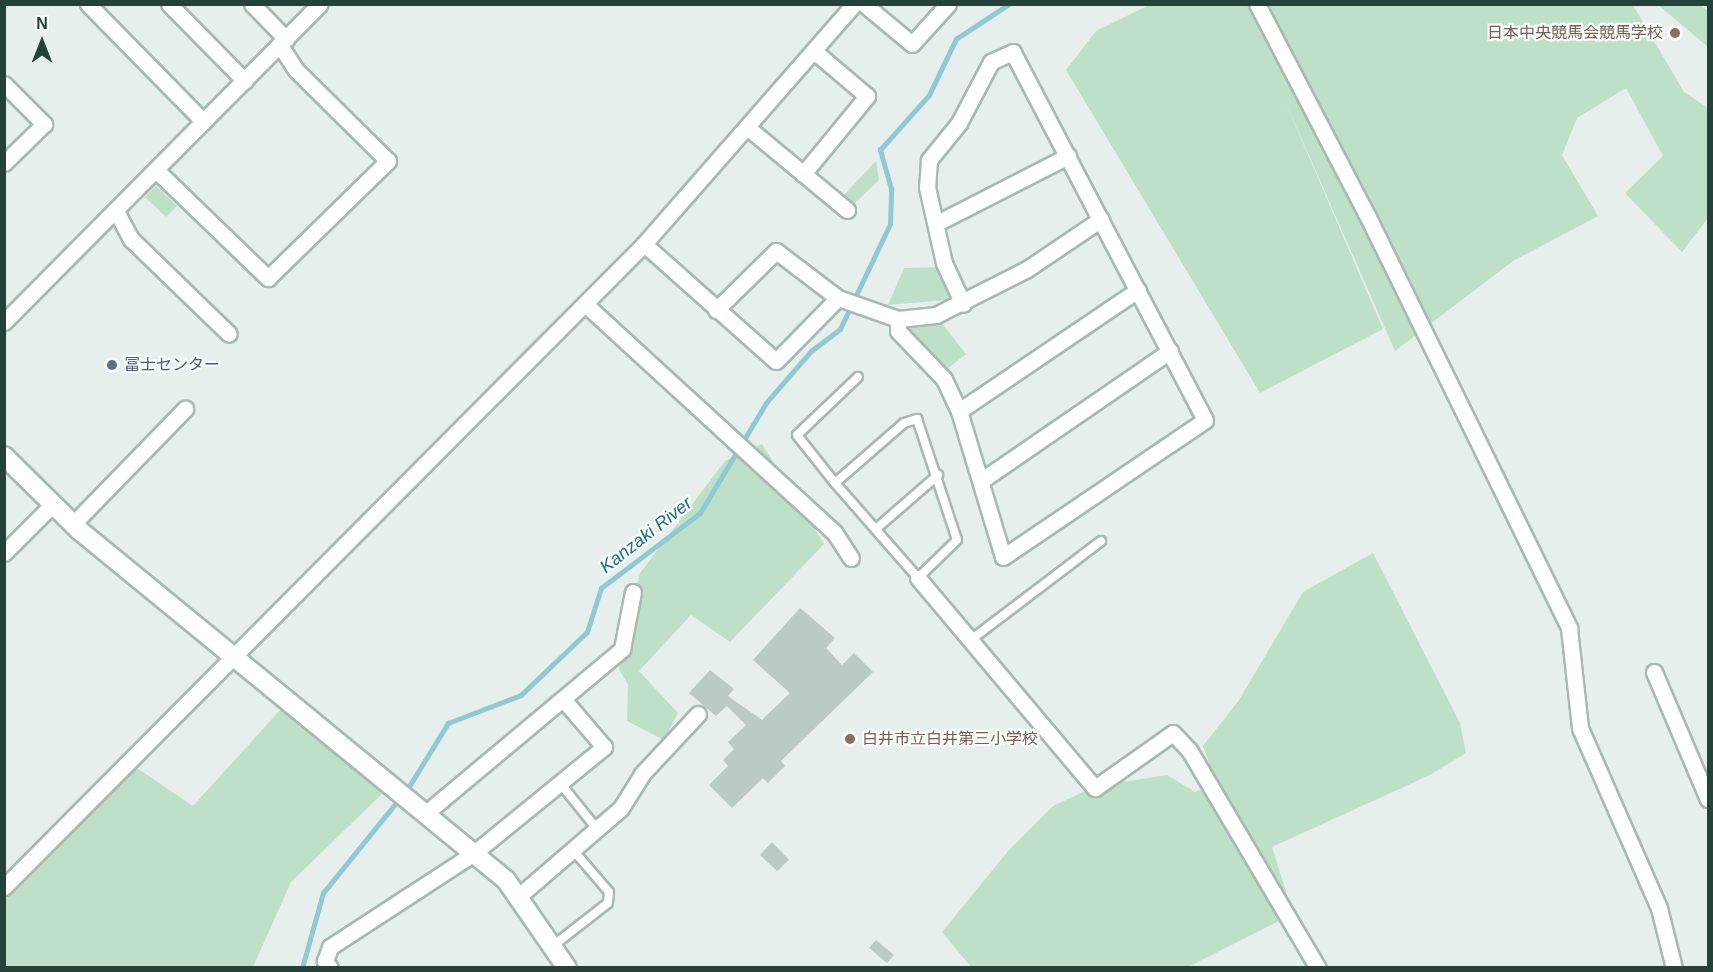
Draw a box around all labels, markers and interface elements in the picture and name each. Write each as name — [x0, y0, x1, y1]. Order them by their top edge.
north arrow — [12, 12, 72, 72]
text: N — [36, 15, 48, 32]
place label: 日本中央競馬会競馬学校 — [1487, 23, 1663, 43]
marker: 日本中央競馬会競馬学校 — [1668, 26, 1682, 40]
place label: 冨士センター — [124, 355, 220, 375]
marker: 冨士センター — [105, 358, 119, 372]
water label: Kanzaki River — [596, 492, 696, 578]
place label: 白井市立白井第三小学校 — [862, 729, 1038, 749]
marker: 白井市立白井第三小学校 — [843, 732, 857, 746]

